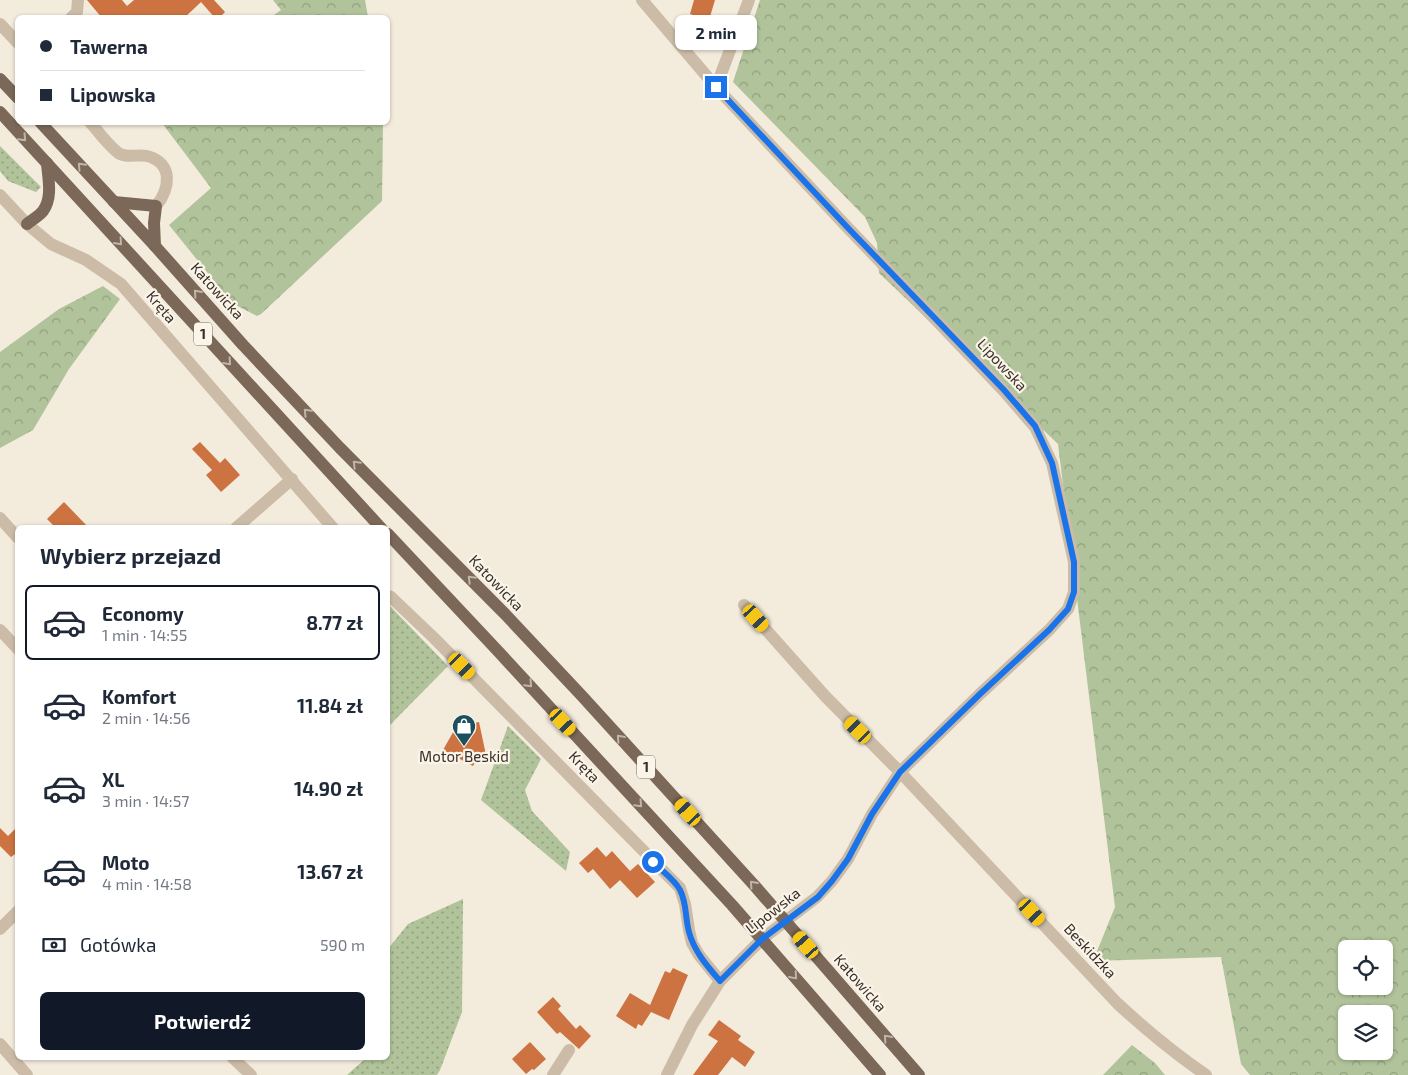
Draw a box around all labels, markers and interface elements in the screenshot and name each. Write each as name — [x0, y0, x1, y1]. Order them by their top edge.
callout: 2 min — [675, 14, 757, 49]
text: 2 min — [696, 23, 736, 42]
text: Tawerna — [70, 35, 148, 58]
route end — [705, 76, 727, 98]
text: Lipowska — [70, 83, 156, 106]
one-way arrow — [18, 132, 27, 141]
one-way arrow — [78, 163, 87, 172]
one-way arrow — [113, 236, 122, 245]
street label: Katowicka — [187, 258, 248, 323]
street label: Kręta — [143, 287, 180, 326]
one-way arrow — [194, 289, 203, 298]
road number: 1 — [194, 322, 212, 346]
street label: Lipowska — [974, 335, 1031, 394]
one-way arrow — [222, 356, 231, 365]
one-way arrow — [304, 409, 313, 418]
one-way arrow — [353, 461, 362, 470]
text: Wybierz przejazd — [40, 542, 221, 568]
street label: Katowicka — [466, 551, 528, 614]
one-way arrow — [467, 576, 476, 585]
icon: car — [42, 600, 87, 645]
text: Economy — [102, 602, 184, 625]
car — [740, 602, 771, 634]
text: 8.77 zł — [306, 611, 363, 634]
text: 1 min · 14:55 — [102, 625, 187, 644]
car — [446, 650, 477, 682]
one-way arrow — [523, 679, 532, 688]
icon: car — [42, 683, 87, 728]
text: Komfort — [102, 685, 176, 708]
text: 11.84 zł — [297, 694, 363, 717]
car — [547, 706, 578, 738]
text: 2 min · 14:56 — [102, 708, 190, 727]
shop icon: Motor Beskid — [451, 713, 477, 747]
car — [842, 714, 873, 746]
one-way arrow — [617, 735, 626, 744]
place label: Motor Beskid — [419, 747, 509, 765]
street label: Kręta — [565, 747, 604, 786]
road number: 1 — [637, 756, 655, 779]
icon: car — [42, 766, 87, 811]
text: XL — [102, 768, 124, 791]
text: 14.90 zł — [294, 777, 363, 800]
text: 3 min · 14:57 — [102, 791, 189, 810]
car — [672, 796, 703, 828]
one-way arrow — [633, 798, 642, 807]
icon: car — [42, 849, 87, 894]
text: Moto — [102, 851, 150, 874]
route start — [642, 851, 664, 873]
text: 13.67 zł — [297, 860, 363, 883]
text: 4 min · 14:58 — [102, 874, 192, 893]
one-way arrow — [750, 881, 759, 890]
street label: Lipowska — [741, 883, 803, 937]
car — [1016, 896, 1047, 928]
street label: Beskidzka — [1061, 919, 1121, 981]
car — [790, 929, 821, 961]
icon: cash — [40, 931, 68, 959]
text: Gotówka — [80, 933, 156, 956]
text: 590 m — [320, 935, 365, 954]
map controls — [1338, 940, 1393, 1060]
button: locate — [1338, 940, 1393, 995]
street label: Katowicka — [831, 950, 891, 1015]
one-way arrow — [789, 971, 798, 980]
button: Potwierdź — [40, 992, 365, 1050]
button: layers — [1338, 1005, 1393, 1060]
one-way arrow — [884, 1035, 893, 1044]

